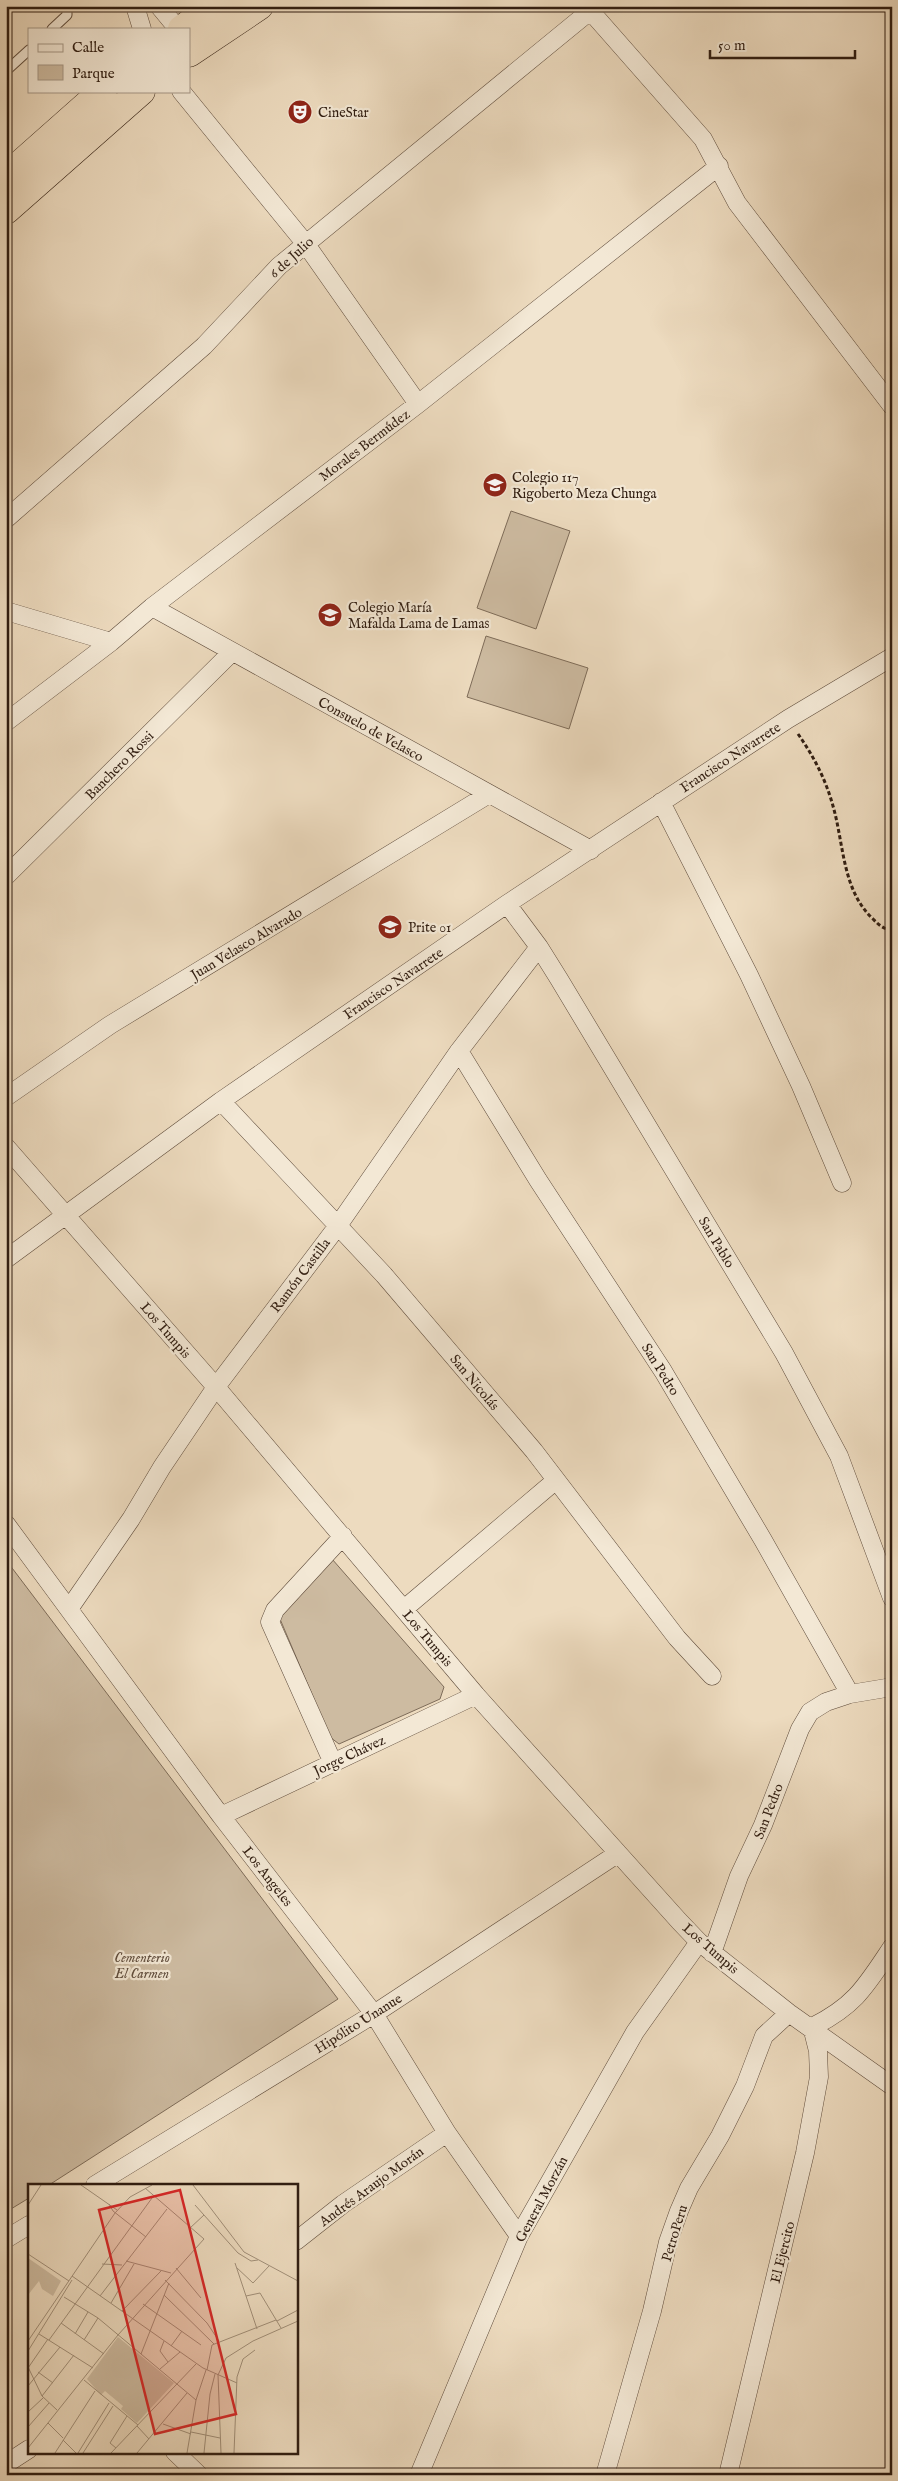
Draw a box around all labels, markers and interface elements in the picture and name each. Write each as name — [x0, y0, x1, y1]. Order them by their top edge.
legend — [28, 28, 190, 92]
scale bar — [710, 28, 856, 60]
text: 50 m — [718, 36, 746, 55]
text: Calle — [72, 38, 104, 57]
text: Parque — [72, 64, 115, 83]
theatre icon: CineStar — [287, 99, 313, 125]
place label: CineStar — [318, 104, 369, 122]
street label: 6 de Julio — [266, 233, 318, 282]
street label: Morales Bermúdez — [316, 405, 414, 486]
place label: Colegio 117 Rigoberto Meza Chunga — [512, 469, 658, 503]
school or university icon: Colegio 117 Rigoberto Meza Chunga — [482, 472, 508, 498]
place label: Colegio María Mafalda Lama de Lamas — [348, 599, 489, 633]
school or university icon: Colegio María Mafalda Lama de Lamas — [317, 602, 343, 628]
street label: Consuelo de Velasco — [315, 693, 427, 767]
street label: Francisco Navarrete — [677, 718, 785, 797]
street label: Banchero Rossi — [81, 727, 158, 804]
street label: Juan Velasco Alvarado — [186, 903, 306, 985]
school or university icon: Prite 01 — [377, 914, 403, 940]
place label: Prite 01 — [408, 919, 451, 937]
street label: Francisco Navarrete — [340, 944, 447, 1024]
street label: San Pablo — [694, 1214, 739, 1272]
street label: Ramón Castilla — [267, 1234, 335, 1316]
street label: Los Tumpis — [136, 1299, 195, 1363]
street label: San Pedro — [637, 1340, 683, 1399]
street label: San Nicolás — [446, 1351, 503, 1414]
street label: Los Tumpis — [398, 1606, 456, 1671]
street label: Jorge Chávez — [309, 1731, 389, 1781]
street label: San Pedro — [750, 1781, 788, 1842]
street label: Los Angeles — [238, 1843, 296, 1910]
street label: Los Tumpis — [678, 1919, 742, 1978]
park label: Cementerio El Carmen — [114, 1949, 170, 1983]
street label: Hipólito Unanue — [311, 1989, 406, 2058]
street label: Andrés Araujo Morán — [315, 2142, 428, 2231]
street label: General Morzán — [512, 2153, 572, 2246]
inset map — [28, 2184, 298, 2454]
street label: PetroPeru — [658, 2203, 692, 2264]
street label: El Ejercito — [767, 2219, 799, 2285]

